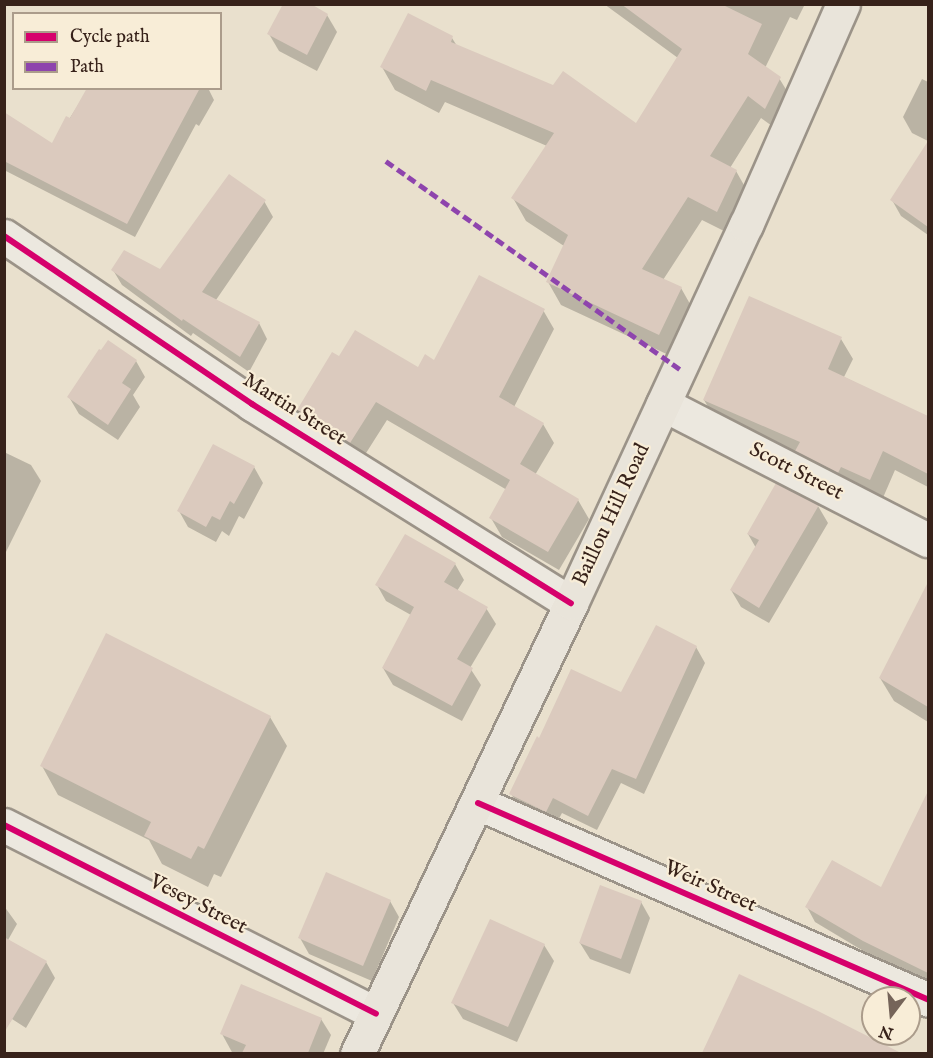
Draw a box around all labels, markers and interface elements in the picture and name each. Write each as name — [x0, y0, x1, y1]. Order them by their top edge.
legend — [12, 12, 222, 90]
text: Cycle path — [70, 26, 150, 49]
text: Path — [70, 56, 104, 79]
street label: Martin Street — [238, 368, 350, 452]
street label: Scott Street — [745, 438, 847, 506]
street label: Baillou Hill Road — [568, 440, 656, 590]
street label: Weir Street — [660, 855, 760, 919]
street label: Vesey Street — [145, 870, 251, 940]
north arrow — [861, 986, 921, 1046]
text: N — [877, 1020, 896, 1043]

